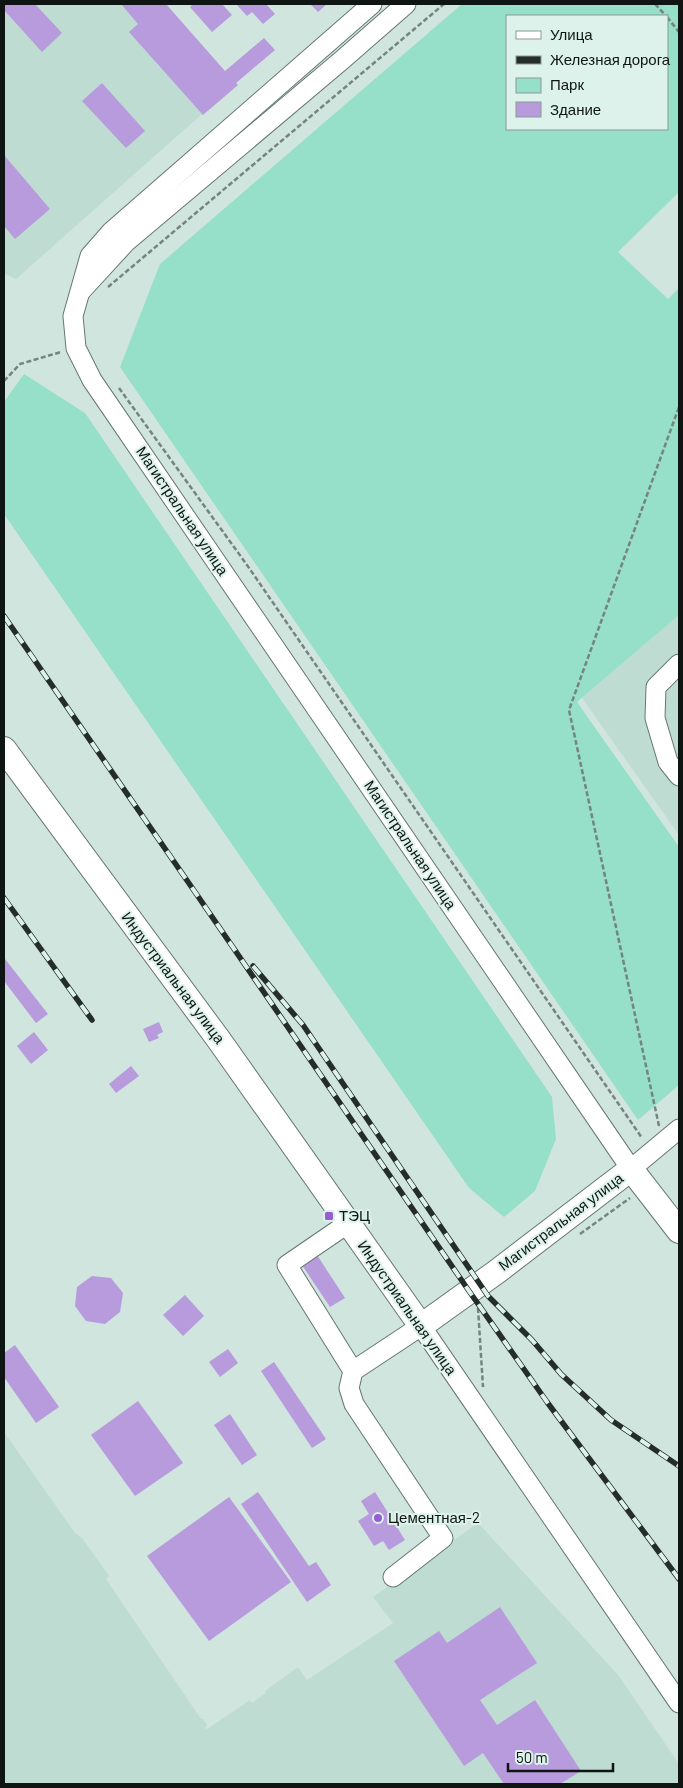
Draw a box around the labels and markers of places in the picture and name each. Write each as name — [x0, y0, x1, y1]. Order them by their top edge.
place label: ТЭЦ — [339, 1206, 370, 1224]
marker: ТЭЦ — [323, 1210, 335, 1222]
place label: Цементная-2 — [388, 1508, 480, 1526]
marker: Цементная-2 — [372, 1512, 384, 1524]

